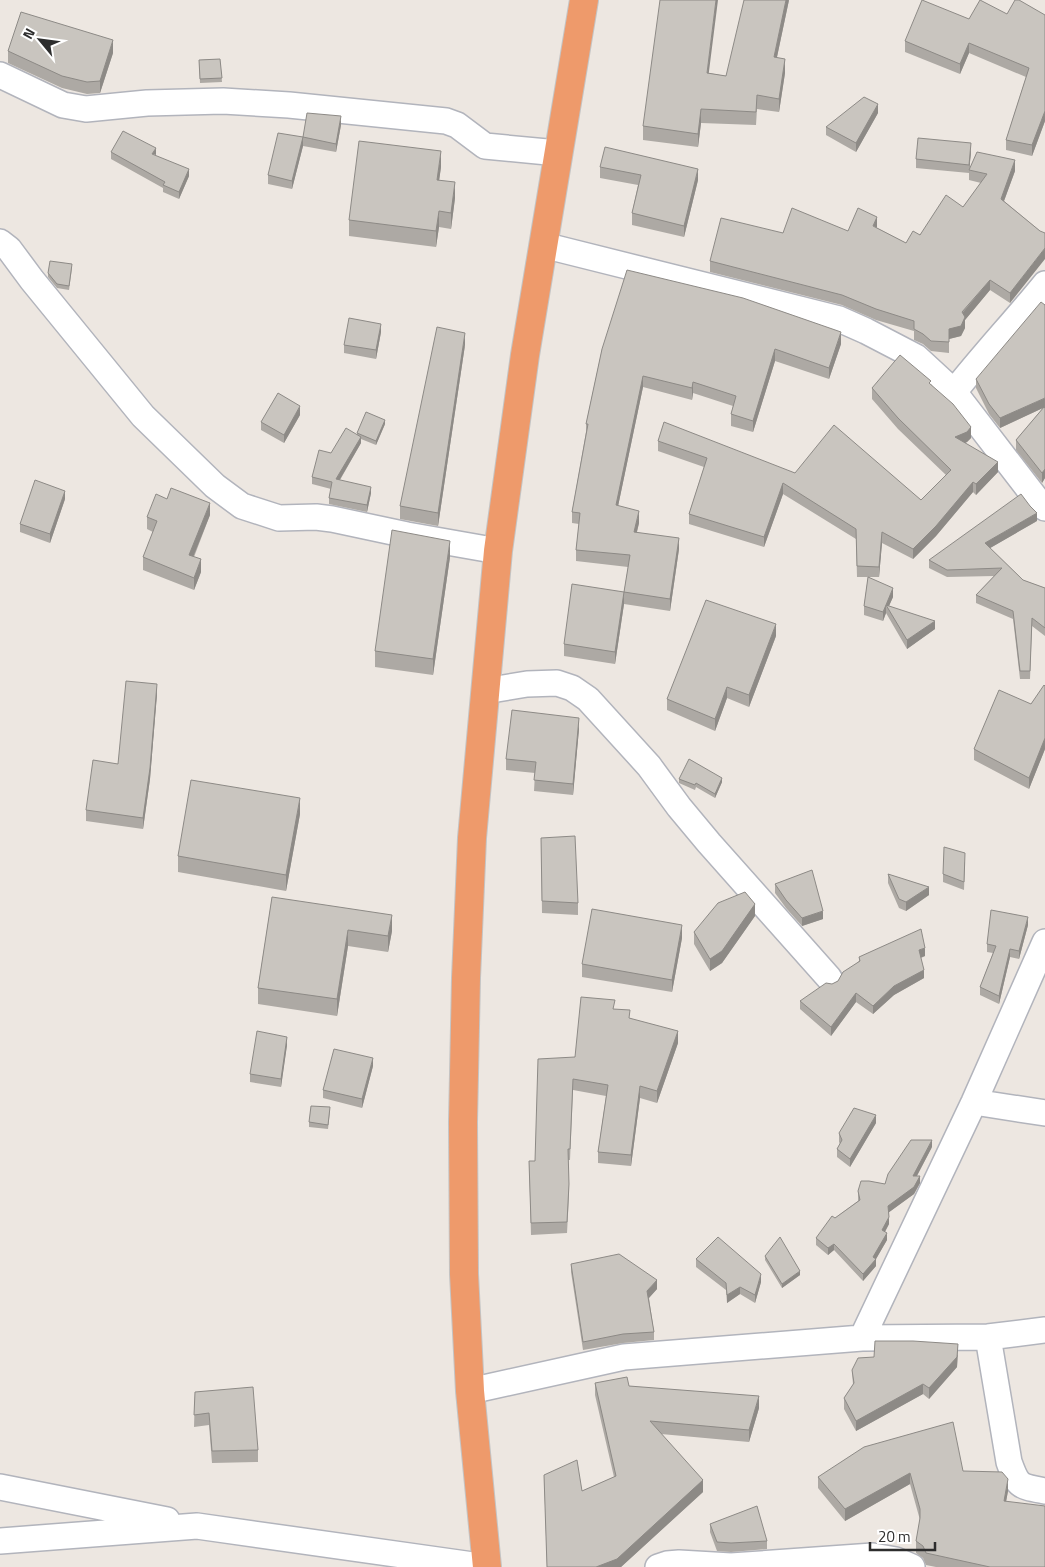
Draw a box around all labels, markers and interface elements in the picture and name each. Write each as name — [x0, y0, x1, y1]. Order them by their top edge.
north arrow — [15, 15, 65, 65]
text: N — [17, 24, 40, 43]
scale bar — [870, 1520, 935, 1552]
text: 20 m — [878, 1525, 911, 1548]

